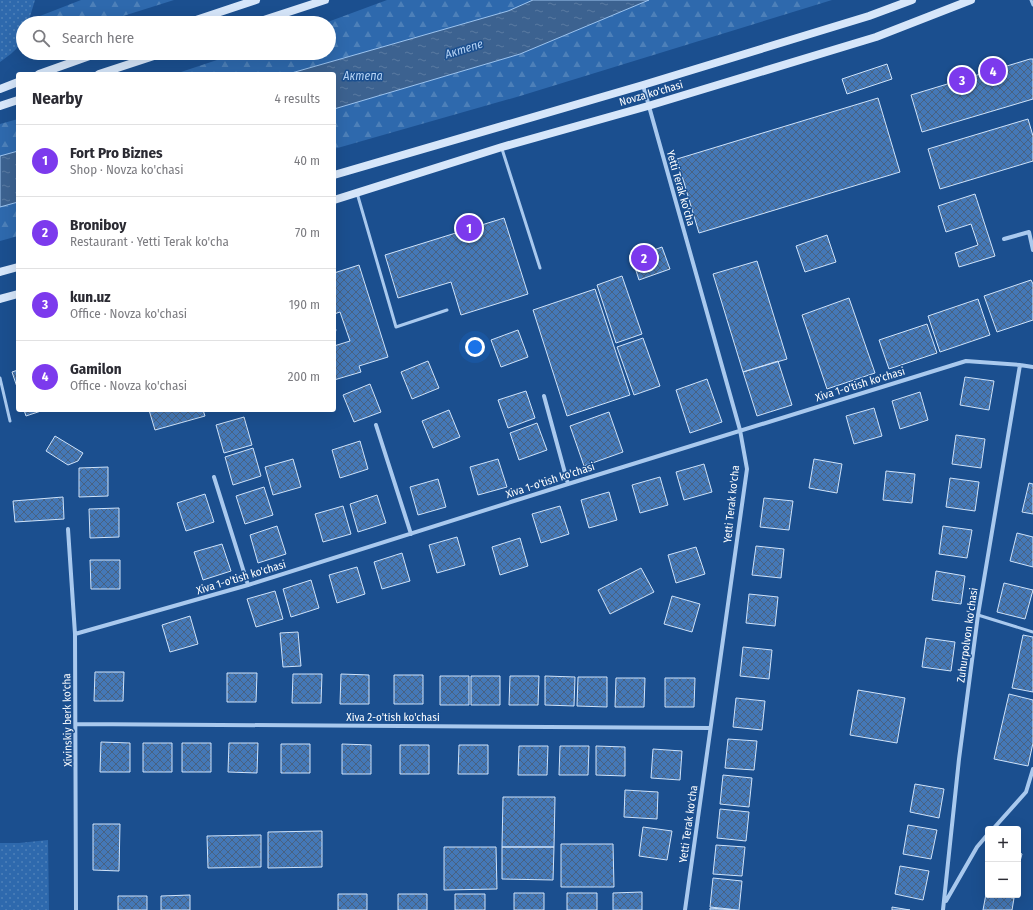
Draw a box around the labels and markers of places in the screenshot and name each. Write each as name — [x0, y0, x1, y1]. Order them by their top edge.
pin: 4 — [980, 56, 1006, 86]
pin: 3 — [949, 65, 975, 95]
pin: 1 — [456, 213, 482, 243]
pin: 2 — [631, 243, 657, 273]

